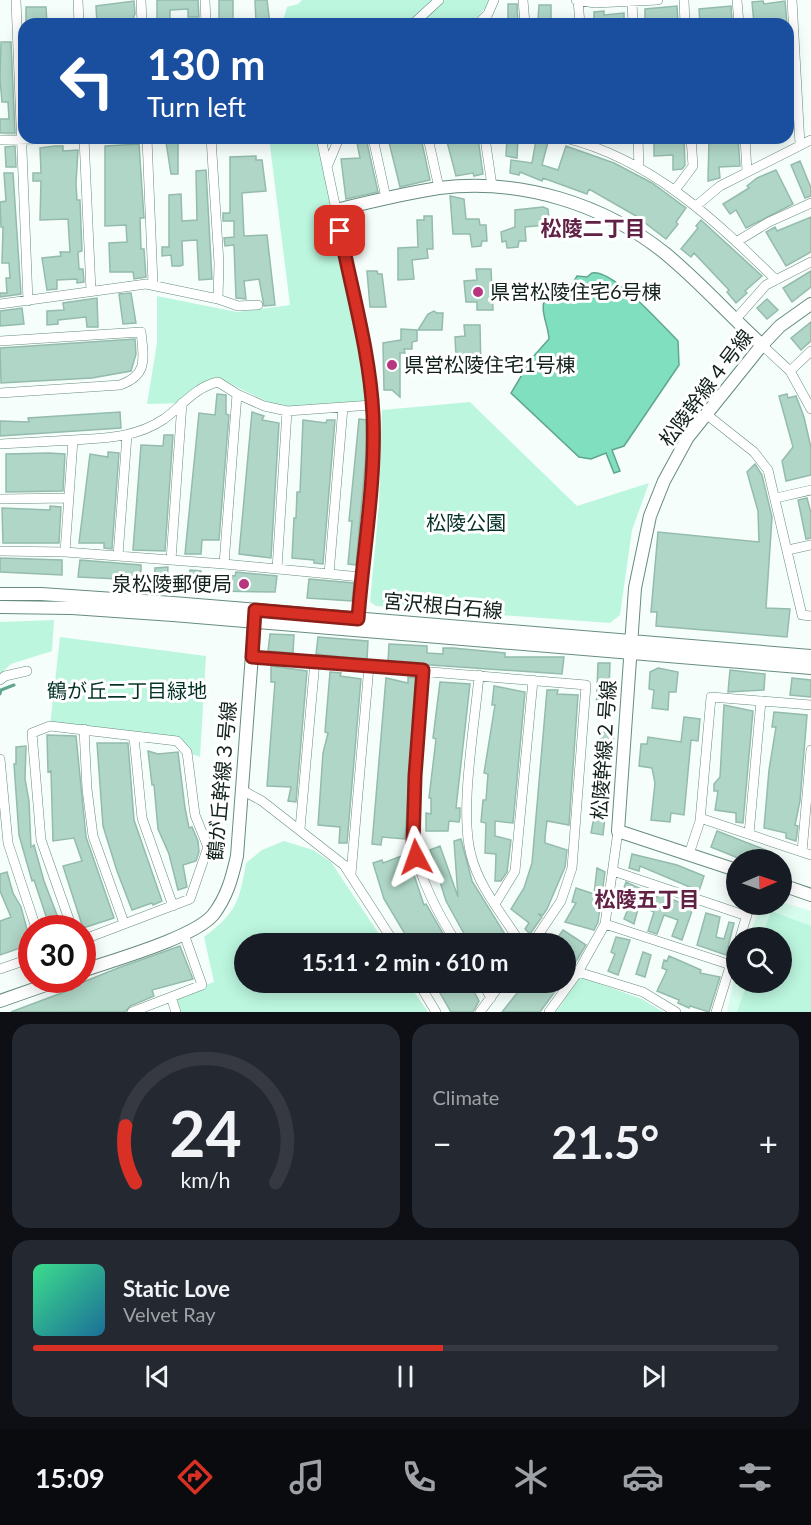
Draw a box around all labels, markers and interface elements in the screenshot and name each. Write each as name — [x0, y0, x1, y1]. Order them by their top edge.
text: 130 m — [147, 39, 265, 89]
icon: left — [48, 42, 126, 120]
text: Turn left — [147, 90, 246, 123]
pin — [314, 205, 365, 256]
icon: arrive — [323, 214, 356, 247]
district label: 松陵二丁目 — [541, 215, 646, 240]
place label: 県営松陵住宅6号棟 — [490, 279, 662, 303]
marker: 県営松陵住宅6号棟 — [471, 285, 485, 299]
street label: 松陵幹線４号線 — [653, 324, 757, 451]
place label: 県営松陵住宅1号棟 — [404, 352, 576, 376]
marker: 県営松陵住宅1号棟 — [385, 358, 399, 372]
park label: 松陵公園 — [426, 510, 506, 534]
place label: 泉松陵郵便局 — [112, 571, 232, 595]
marker: 泉松陵郵便局 — [237, 577, 251, 591]
street label: 宮沢根白石線 — [382, 588, 504, 622]
park label: 鶴が丘二丁目緑地 — [47, 678, 207, 702]
street label: 松陵幹線２号線 — [586, 679, 620, 821]
street label: 鶴が丘幹線３号線 — [202, 700, 240, 862]
position arrow — [384, 825, 448, 889]
north arrow — [726, 849, 792, 915]
map controls — [726, 849, 792, 993]
district label: 松陵五丁目 — [595, 886, 700, 911]
speed limit sign: 30 — [18, 915, 96, 993]
button: search — [726, 927, 792, 993]
text: 15:11 · 2 min · 610 m — [302, 949, 508, 976]
text: Climate — [433, 1085, 499, 1109]
text: 24 — [170, 1095, 242, 1170]
text: 21.5° — [551, 1115, 659, 1169]
text: − — [433, 1123, 452, 1163]
text: + — [759, 1123, 778, 1163]
text: km/h — [181, 1167, 231, 1193]
text: Static Love — [123, 1275, 230, 1302]
text: Velvet Ray — [123, 1302, 216, 1326]
icon: previous — [141, 1360, 174, 1393]
icon: pause — [389, 1360, 422, 1393]
icon: next — [637, 1360, 670, 1393]
icon: directions — [174, 1456, 216, 1498]
icon: music — [286, 1456, 328, 1498]
icon: phone — [398, 1456, 440, 1498]
icon: climate — [510, 1456, 552, 1498]
icon: car — [622, 1456, 664, 1498]
icon: filters — [734, 1456, 776, 1498]
text: 15:09 — [35, 1461, 105, 1494]

